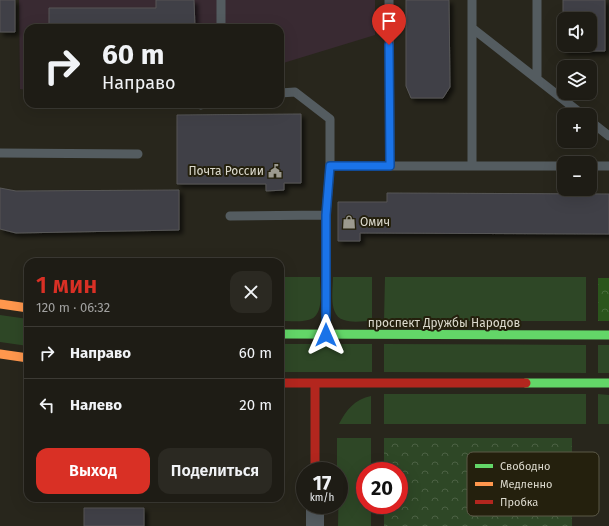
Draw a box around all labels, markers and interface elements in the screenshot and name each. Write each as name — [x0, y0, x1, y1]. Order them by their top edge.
pin — [372, 4, 406, 45]
icon: arrive — [378, 10, 400, 32]
map controls — [557, 12, 597, 196]
button: sound — [557, 12, 597, 52]
text: 60 m — [102, 38, 164, 71]
icon: right — [36, 40, 88, 92]
button: layers — [557, 60, 597, 100]
text: Направо — [102, 72, 176, 94]
button: + — [557, 108, 597, 148]
button: − — [557, 156, 597, 196]
public building icon: Почта России — [267, 163, 283, 179]
place label: Почта России — [188, 164, 264, 178]
shop icon: Омич — [341, 214, 357, 230]
place label: Омич — [360, 215, 390, 229]
text: 1 мин — [36, 271, 97, 299]
button: close — [230, 271, 272, 313]
text: 120 m · 06:32 — [36, 300, 110, 315]
position arrow — [305, 314, 347, 356]
street label: проспект Дружбы Народов — [368, 316, 520, 330]
icon: right — [36, 342, 58, 364]
text: Направо — [70, 344, 131, 362]
text: 60 m — [239, 344, 272, 362]
icon: left — [36, 394, 58, 416]
text: Налево — [70, 396, 122, 414]
text: 20 m — [239, 396, 272, 414]
button: Выход — [36, 448, 150, 494]
button: Поделиться — [158, 448, 272, 494]
legend — [467, 452, 599, 516]
text: Свободно — [500, 460, 550, 473]
speed limit sign: 20 — [356, 462, 408, 514]
text: 17 — [313, 471, 331, 495]
text: Медленно — [500, 478, 552, 491]
text: km/h — [310, 492, 334, 504]
text: Пробка — [500, 496, 538, 509]

